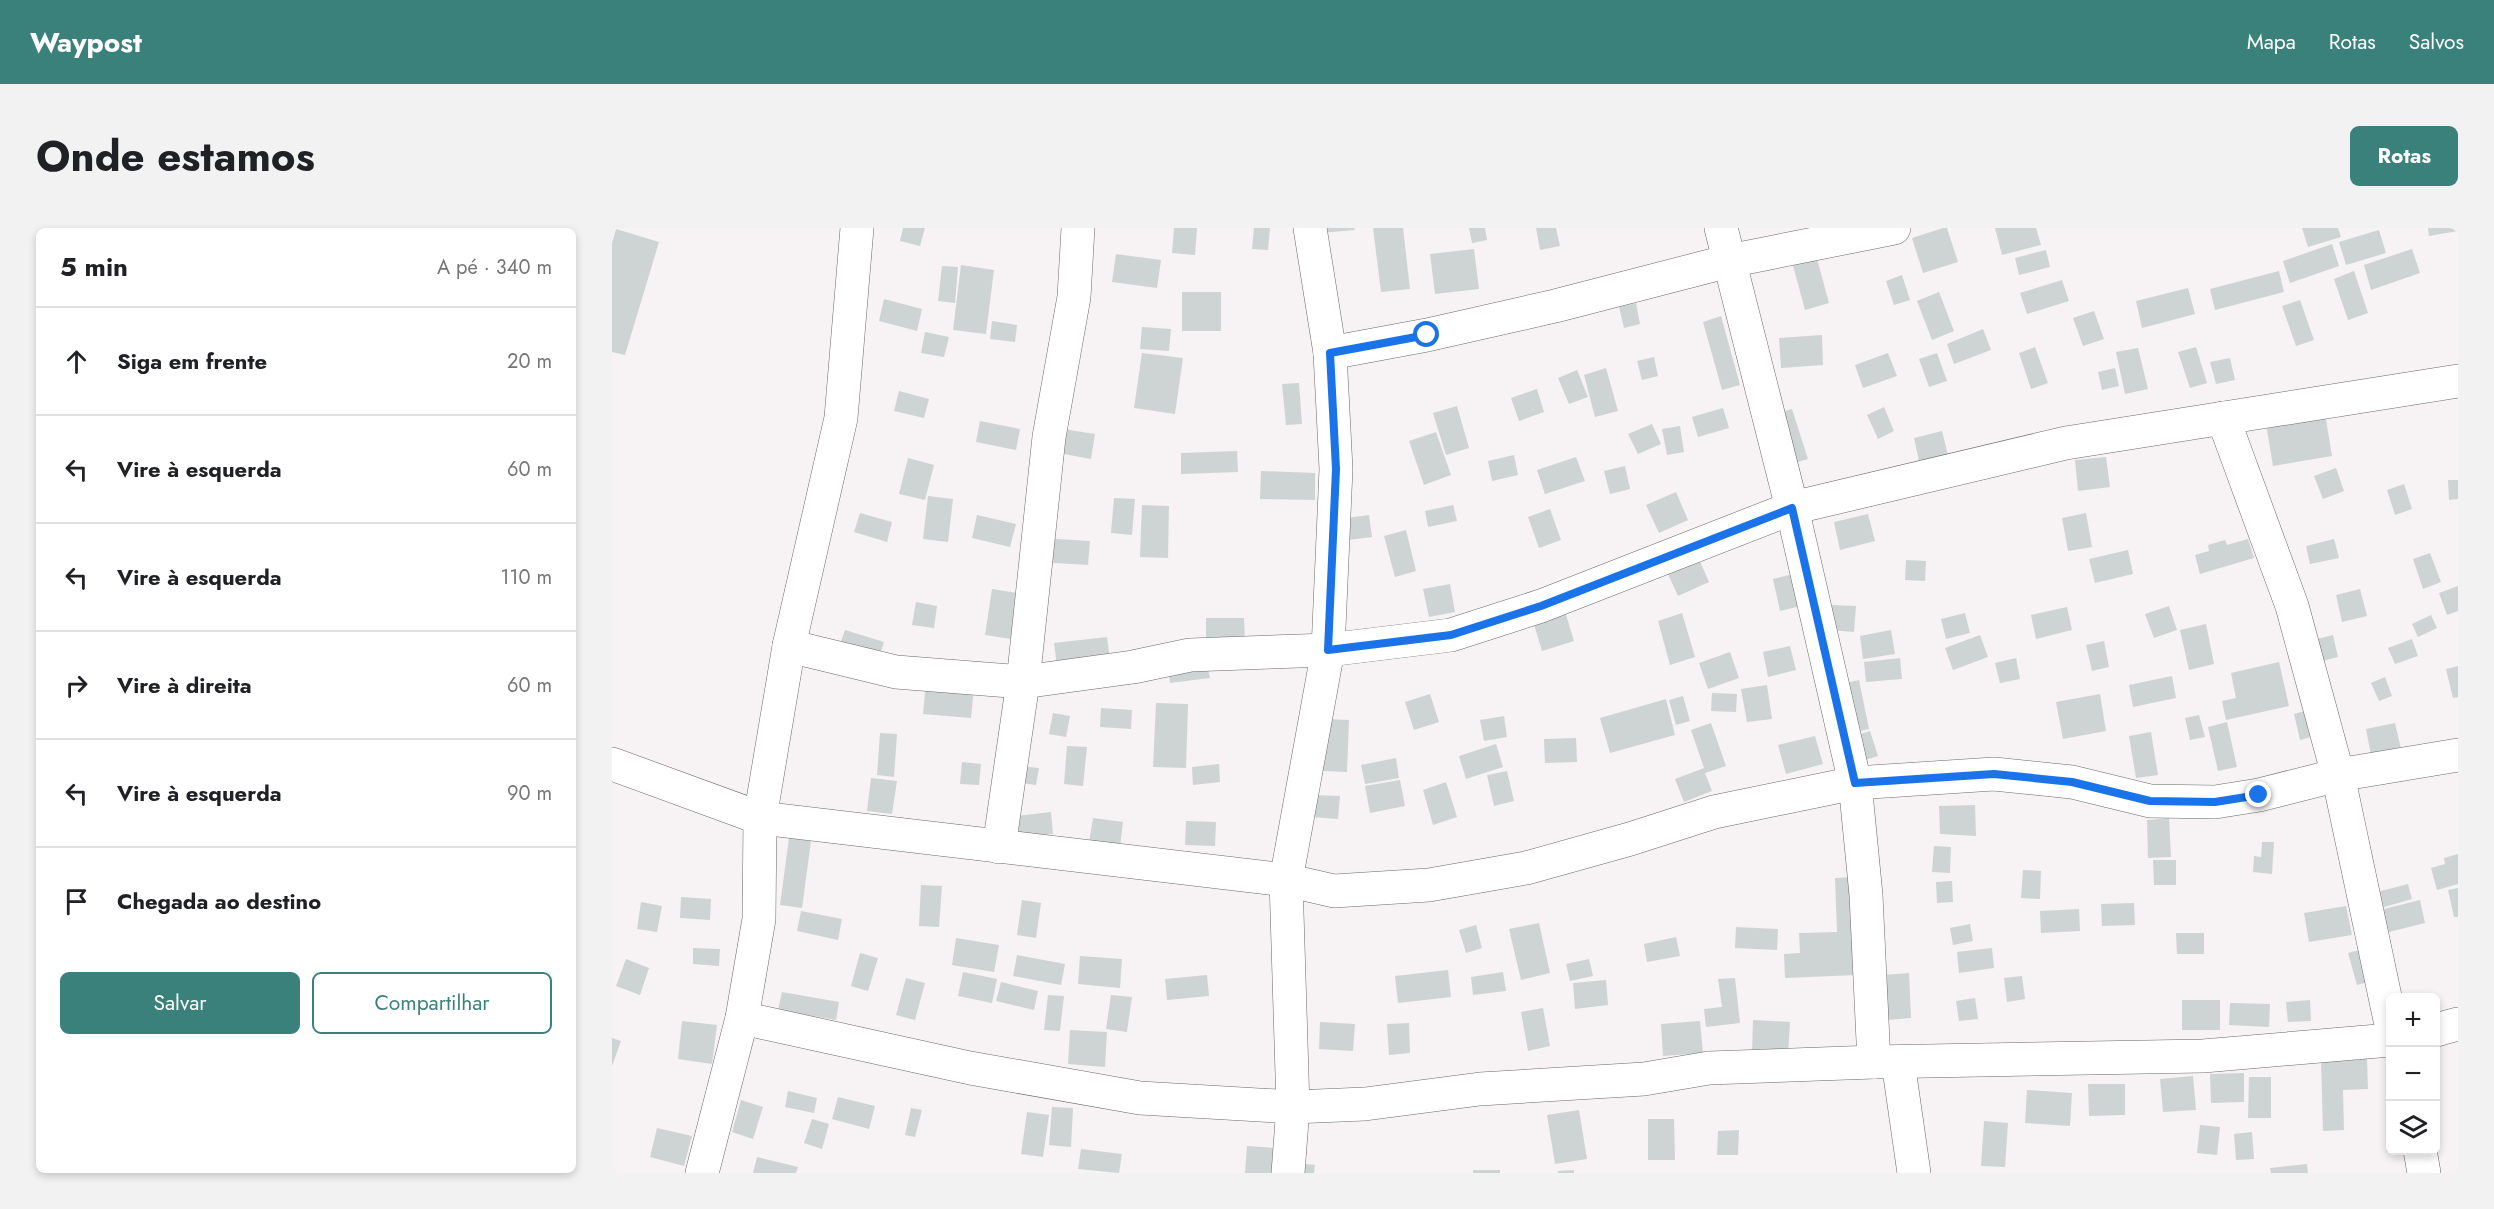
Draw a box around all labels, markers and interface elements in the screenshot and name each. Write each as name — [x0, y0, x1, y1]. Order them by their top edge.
text: Waypost — [30, 22, 142, 63]
text: Mapa — [2247, 27, 2296, 57]
text: Rotas — [2329, 27, 2376, 57]
text: Salvos — [2409, 27, 2464, 57]
text: Onde estamos — [36, 126, 315, 187]
button: Rotas — [2350, 126, 2458, 186]
text: 5 min — [60, 248, 128, 286]
text: A pé · 340 m — [437, 253, 552, 282]
route start — [1413, 321, 1439, 347]
icon: ahead — [60, 345, 93, 378]
text: Siga em frente — [117, 345, 267, 377]
text: 20 m — [507, 347, 552, 376]
icon: left — [60, 453, 93, 486]
text: Vire à esquerda — [117, 453, 282, 485]
text: 60 m — [507, 455, 552, 484]
icon: left — [60, 561, 93, 594]
text: Vire à esquerda — [117, 561, 282, 593]
text: 110 m — [500, 563, 552, 592]
icon: right — [60, 669, 93, 702]
text: Vire à direita — [117, 669, 252, 701]
text: 60 m — [507, 671, 552, 700]
icon: left — [60, 777, 93, 810]
text: Vire à esquerda — [117, 777, 282, 809]
text: 90 m — [507, 779, 552, 808]
route end — [2245, 781, 2271, 807]
icon: arrive — [60, 885, 93, 918]
text: Chegada ao destino — [117, 885, 321, 917]
button: Salvar — [60, 972, 300, 1034]
button: Compartilhar — [312, 972, 552, 1034]
map controls — [2386, 993, 2440, 1155]
button: + — [2386, 993, 2440, 1047]
button: − — [2386, 1047, 2440, 1101]
button: layers — [2386, 1101, 2440, 1155]

